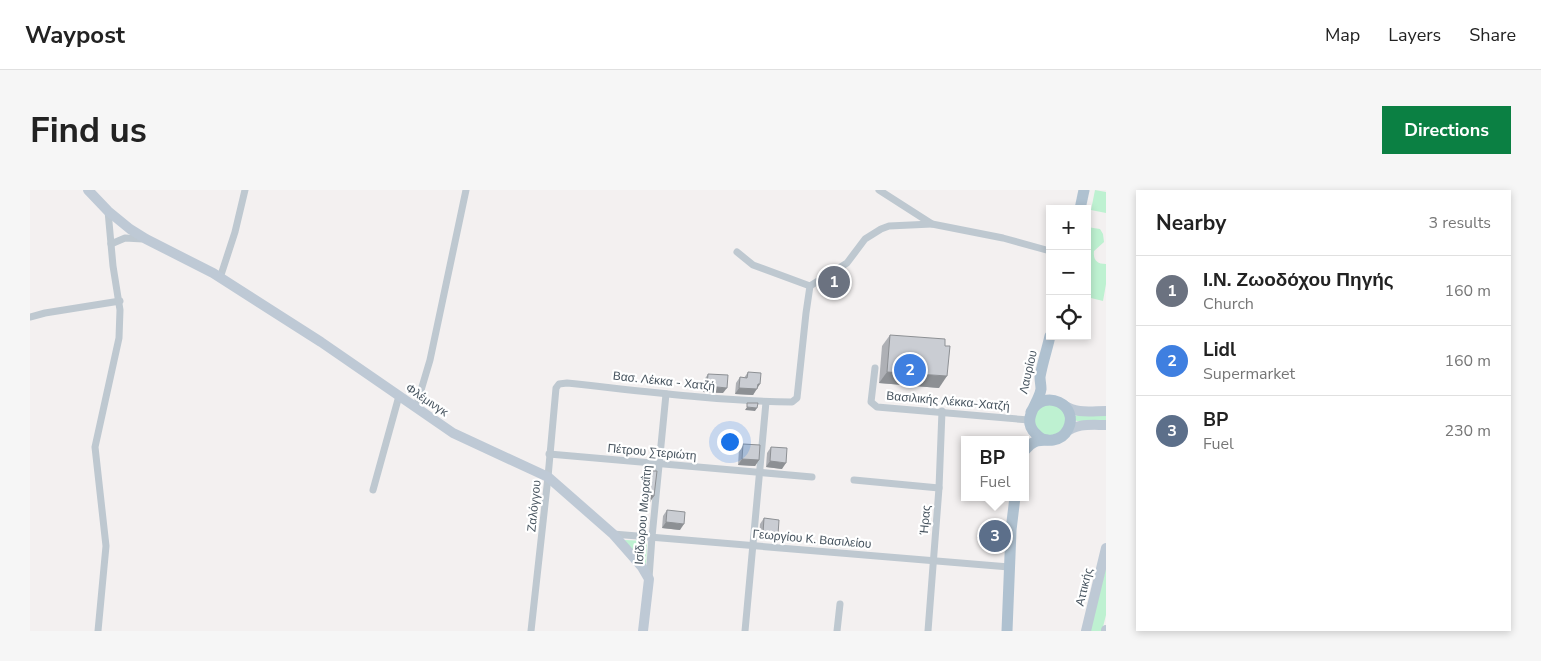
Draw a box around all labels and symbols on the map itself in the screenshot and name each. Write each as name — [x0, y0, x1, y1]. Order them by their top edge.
pin: 1 — [818, 263, 850, 301]
street label: Λαυρίου — [1015, 349, 1041, 395]
pin: 2 — [894, 351, 926, 389]
street label: Βασ. Λέκκα - Χατζή — [612, 368, 716, 394]
street label: Φλέμινγκ — [402, 380, 452, 421]
street label: Βασιλικής Λέκκα-Χατζή — [886, 388, 1010, 414]
your location — [717, 429, 743, 455]
street label: Πέτρου Στεριώτη — [607, 440, 697, 464]
street label: Ισίδωρου Μωραΐτη — [631, 465, 655, 565]
street label: Ζαλόγγου — [523, 479, 545, 533]
street label: Ήρας — [916, 504, 934, 536]
pin: 3 — [979, 517, 1011, 555]
street label: Γεωργίου Κ. Βασιλείου — [752, 526, 872, 552]
street label: Αττικής — [1072, 566, 1096, 608]

